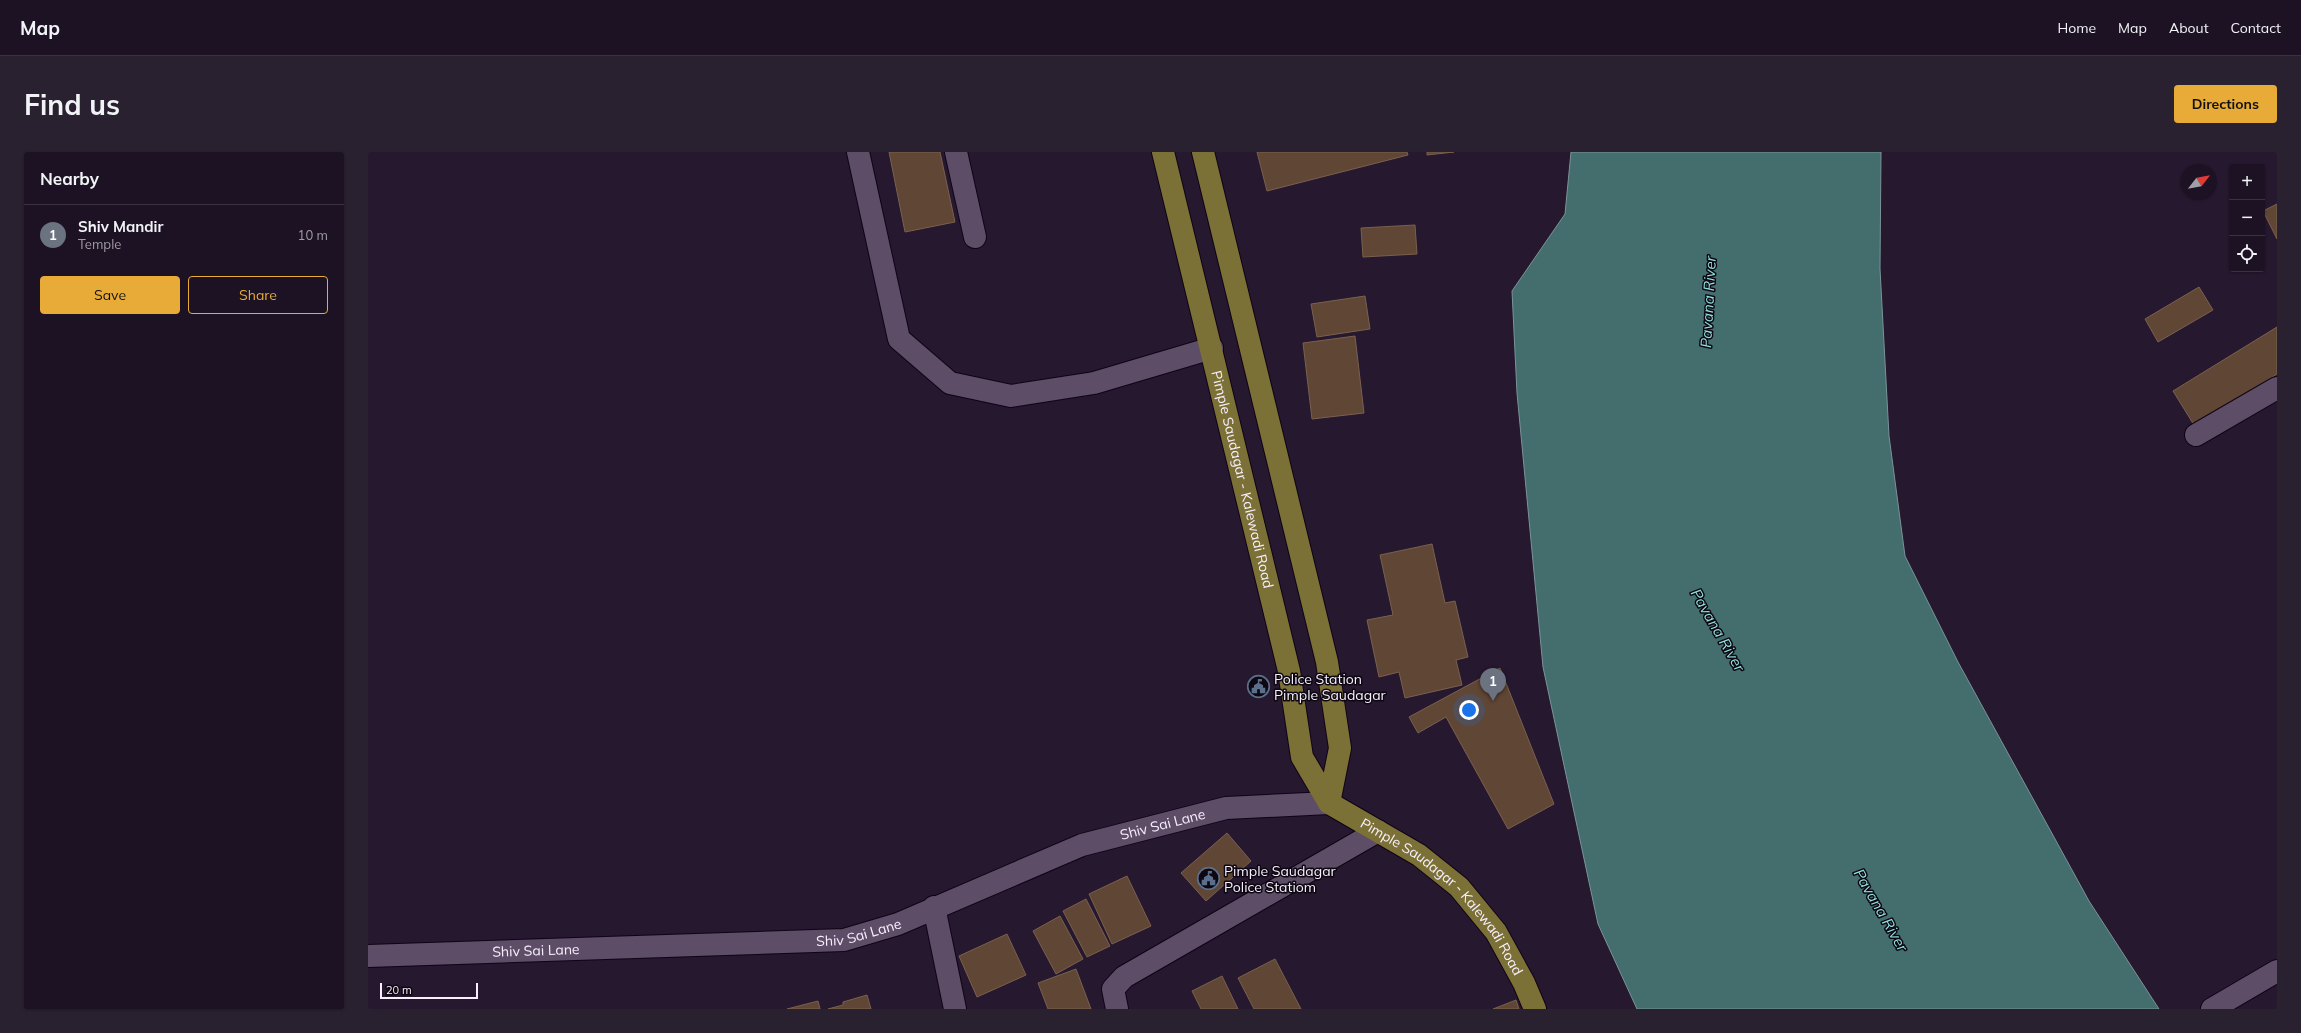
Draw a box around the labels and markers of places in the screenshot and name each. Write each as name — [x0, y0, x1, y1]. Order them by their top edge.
pin: 1 — [1480, 668, 1506, 701]
place label: Police Station Pimple Saudagar — [1274, 670, 1387, 704]
public building icon: Police Station Pimple Saudagar — [1246, 674, 1272, 700]
place label: Pimple Saudagar Police Statiom — [1224, 862, 1337, 896]
public building icon: Pimple Saudagar Police Statiom — [1196, 866, 1222, 892]

